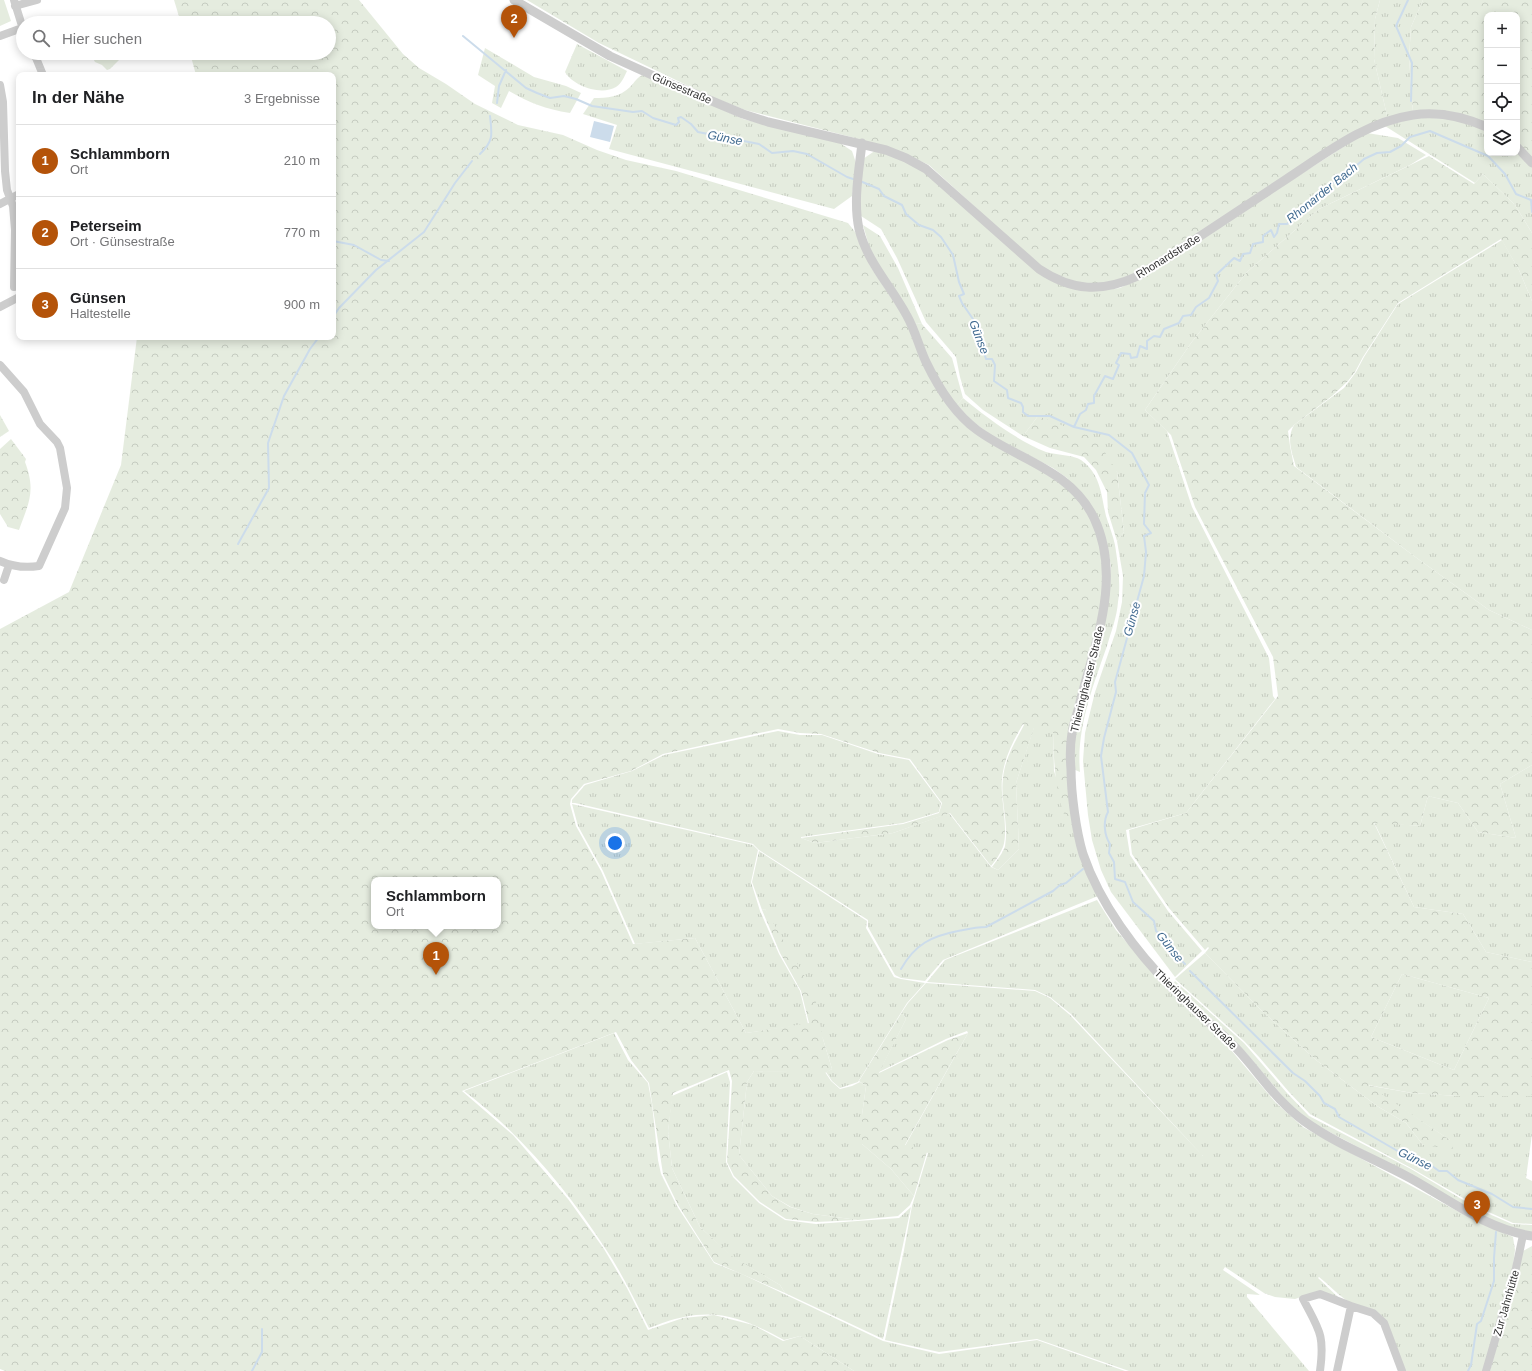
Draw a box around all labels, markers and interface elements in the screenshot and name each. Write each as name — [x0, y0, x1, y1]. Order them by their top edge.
pin: 2 — [501, 5, 527, 38]
map controls — [1484, 12, 1520, 156]
button: + — [1484, 12, 1520, 48]
search box — [16, 16, 336, 60]
icon: search — [30, 27, 52, 49]
text: Hier suchen — [62, 30, 142, 47]
button: − — [1484, 48, 1520, 84]
street label: Günsestraße — [650, 70, 714, 106]
button: locate — [1484, 84, 1520, 120]
text: In der Nähe — [32, 88, 125, 107]
text: 3 Ergebnisse — [244, 91, 320, 106]
button: layers — [1484, 120, 1520, 156]
water label: Günse — [706, 128, 744, 148]
text: Schlammborn — [70, 145, 170, 162]
text: 1 — [41, 153, 49, 168]
text: 210 m — [284, 153, 320, 168]
water label: Rhonarder Bach — [1284, 160, 1361, 226]
text: Ort — [70, 162, 88, 177]
text: Peterseim — [70, 217, 142, 234]
text: 2 — [41, 225, 49, 240]
text: 770 m — [284, 225, 320, 240]
street label: Rhonardstraße — [1134, 231, 1202, 281]
text: Ort · Günsestraße — [70, 234, 175, 249]
text: Günsen — [70, 289, 126, 306]
text: 3 — [41, 297, 49, 312]
text: 900 m — [284, 297, 320, 312]
text: Haltestelle — [70, 306, 131, 321]
water label: Günse — [966, 318, 992, 356]
water label: Günse — [1121, 600, 1143, 638]
street label: Thieringhauser Straße — [1068, 624, 1106, 734]
your location — [605, 833, 625, 853]
popup — [371, 877, 501, 929]
text: Schlammborn — [386, 887, 486, 904]
text: Ort — [386, 904, 404, 919]
water label: Günse — [1153, 929, 1187, 965]
pin: 1 — [423, 942, 449, 975]
street label: Thieringhauser Straße — [1152, 967, 1240, 1051]
water label: Günse — [1396, 1145, 1434, 1173]
pin: 3 — [1464, 1191, 1490, 1224]
street label: Zur Jahnhütte — [1491, 1269, 1521, 1337]

